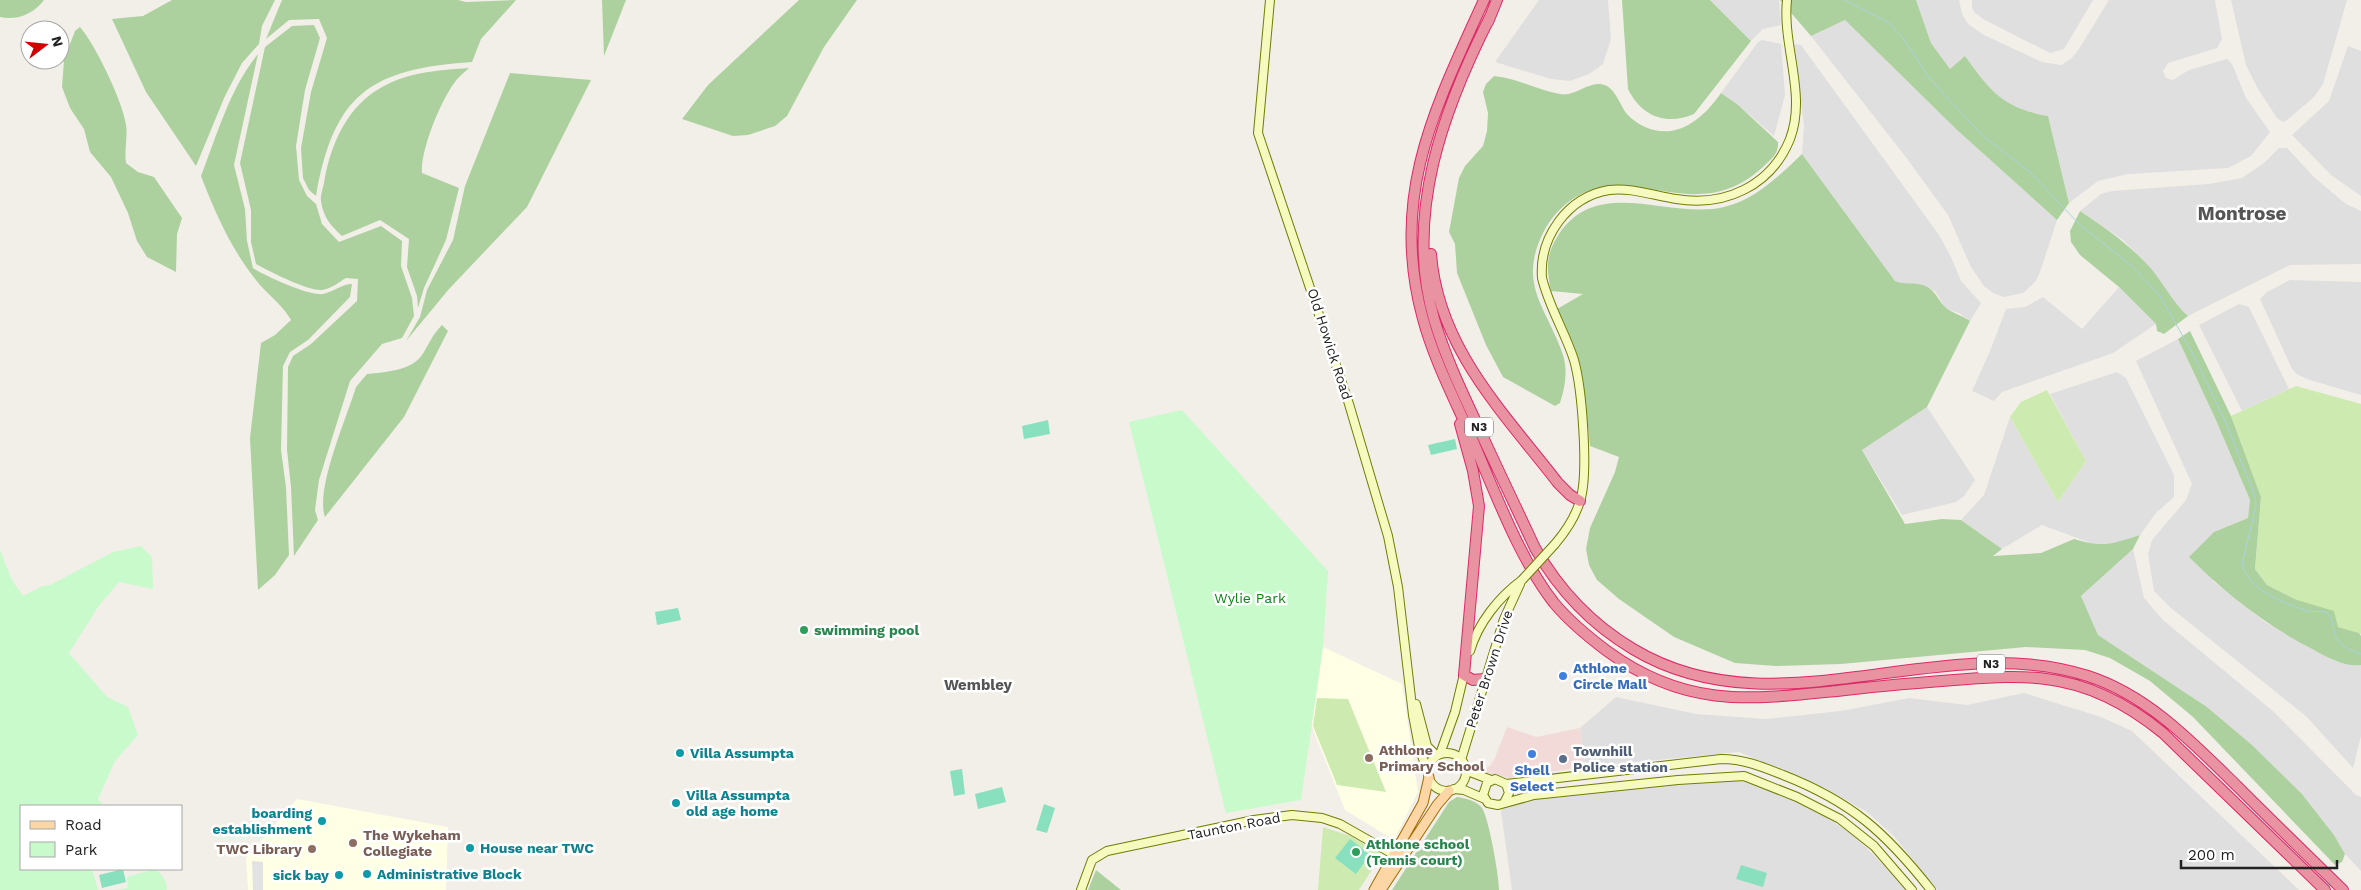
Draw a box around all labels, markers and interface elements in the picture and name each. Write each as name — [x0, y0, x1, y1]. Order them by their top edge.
north arrow — [20, 20, 70, 70]
text: N — [48, 34, 67, 49]
district label: Montrose — [2197, 202, 2287, 225]
street label: Old Howick Road — [1304, 286, 1356, 402]
road number: N3 — [1465, 418, 1493, 437]
park label: Wylie Park — [1214, 590, 1286, 606]
street label: Peter Brown Drive — [1462, 608, 1516, 730]
place label: swimming pool — [814, 622, 919, 638]
marker: swimming pool — [798, 624, 810, 636]
road number: N3 — [1977, 654, 2005, 674]
place label: Athlone Circle Mall — [1573, 660, 1648, 692]
marker: Athlone Circle Mall — [1557, 670, 1569, 682]
district label: Wembley — [944, 676, 1013, 694]
place label: Athlone Primary School — [1379, 742, 1485, 774]
place label: Townhill Police station — [1573, 743, 1668, 775]
place label: Villa Assumpta — [690, 745, 795, 761]
marker: Villa Assumpta — [674, 747, 686, 759]
marker: Shell Select — [1526, 748, 1538, 760]
marker: Athlone Primary School — [1363, 752, 1375, 764]
marker: Townhill Police station — [1557, 753, 1569, 765]
place label: Shell Select — [1510, 762, 1554, 794]
place label: Villa Assumpta old age home — [686, 787, 791, 819]
marker: Villa Assumpta old age home — [670, 797, 682, 809]
legend — [20, 805, 182, 870]
place label: boarding establishment — [212, 805, 312, 837]
street label: Taunton Road — [1186, 809, 1282, 843]
marker: boarding establishment — [316, 815, 328, 827]
text: Road — [65, 816, 102, 834]
place label: The Wykeham Collegiate — [363, 827, 461, 859]
place label: Athlone school (Tennis court) — [1366, 836, 1470, 868]
marker: The Wykeham Collegiate — [347, 837, 359, 849]
scale bar — [2181, 838, 2337, 870]
place label: House near TWC — [480, 840, 594, 856]
text: Park — [65, 841, 98, 859]
place label: TWC Library — [216, 841, 302, 857]
marker: House near TWC — [464, 842, 476, 854]
marker: TWC Library — [306, 843, 318, 855]
marker: Athlone school (Tennis court) — [1350, 846, 1362, 858]
text: 200 m — [2188, 846, 2235, 864]
place label: Administrative Block — [377, 866, 522, 882]
place label: sick bay — [273, 867, 329, 883]
marker: Administrative Block — [361, 868, 373, 880]
marker: sick bay — [333, 869, 345, 881]

